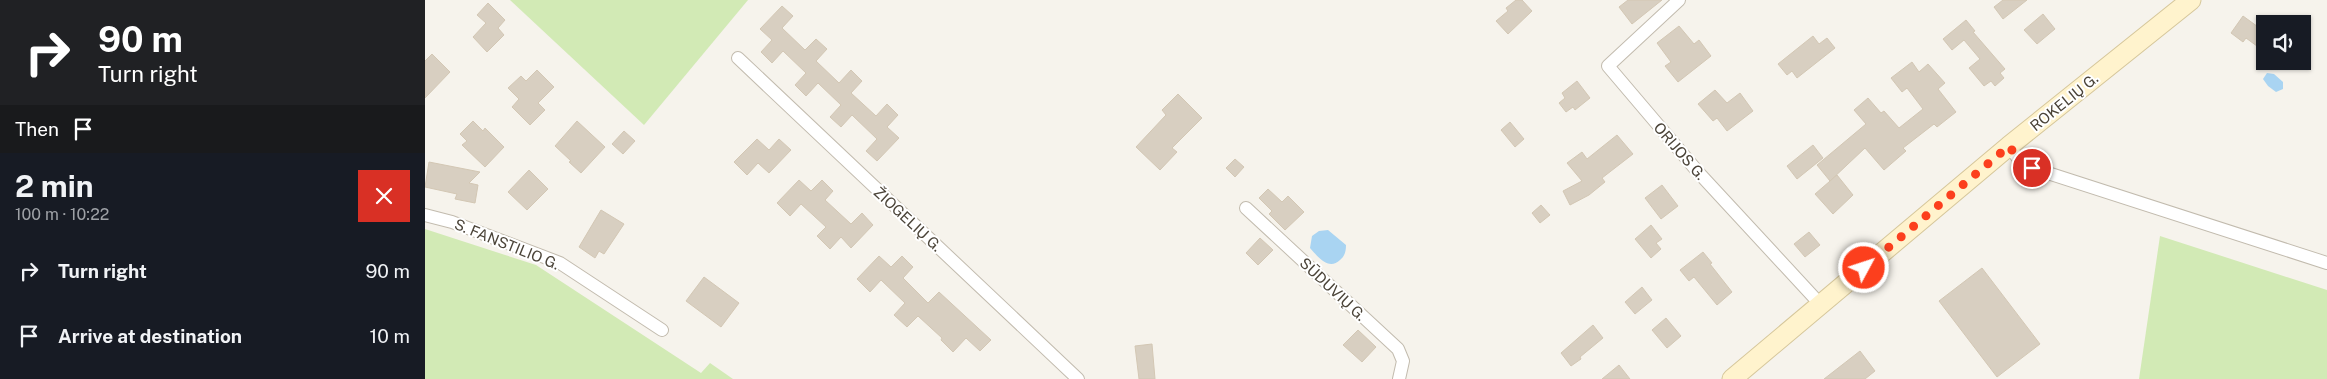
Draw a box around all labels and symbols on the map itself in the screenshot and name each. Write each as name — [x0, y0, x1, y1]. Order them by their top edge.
street label: ROKELIŲ G. — [2027, 70, 2101, 134]
street label: ORIJOS G. — [1651, 119, 1709, 183]
pin — [2011, 147, 2053, 189]
street label: ŽIOGELIŲ G. — [871, 183, 945, 255]
street label: S. FANSTILIO G. — [452, 215, 562, 273]
position arrow — [1837, 241, 1889, 293]
street label: SŪDUVIŲ G. — [1296, 254, 1370, 324]

